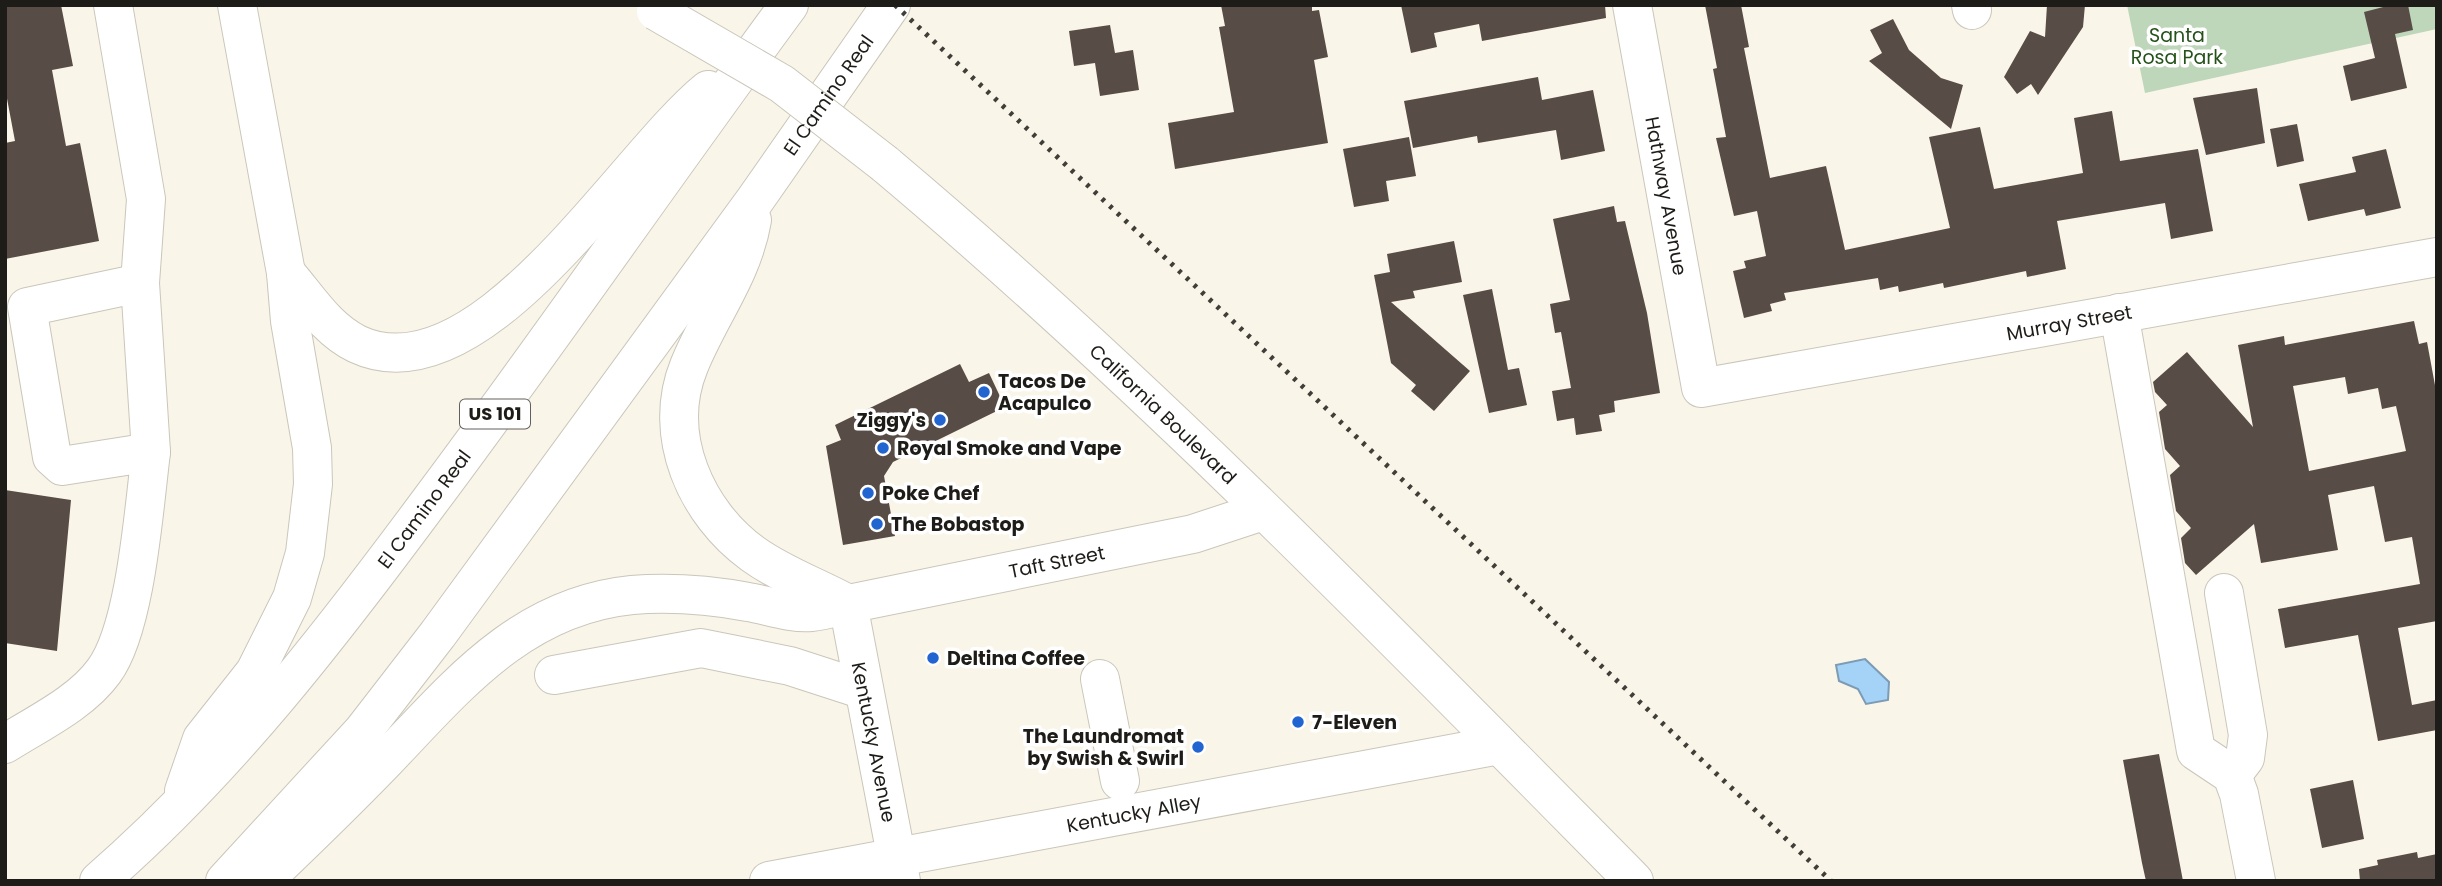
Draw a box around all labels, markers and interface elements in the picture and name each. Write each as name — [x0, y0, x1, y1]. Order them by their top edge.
park label: Santa Rosa Park — [2131, 22, 2223, 71]
street label: El Camino Real — [777, 29, 880, 161]
street label: Hathway Avenue — [1638, 115, 1693, 278]
street label: Murray Street — [2004, 299, 2134, 347]
street label: California Boulevard — [1083, 338, 1242, 490]
place label: Tacos De Acapulco — [998, 368, 1091, 417]
marker: Tacos De Acapulco — [976, 384, 992, 400]
road number: US 101 — [460, 400, 530, 428]
place label: Ziggy's — [856, 407, 926, 434]
marker: Ziggy's — [932, 412, 948, 428]
place label: Royal Smoke and Vape — [897, 435, 1122, 462]
marker: Royal Smoke and Vape — [875, 440, 891, 456]
street label: El Camino Real — [371, 444, 478, 574]
place label: Poke Chef — [882, 480, 979, 507]
marker: Poke Chef — [860, 485, 876, 501]
place label: The Bobastop — [891, 511, 1025, 538]
marker: The Bobastop — [869, 516, 885, 532]
street label: Taft Street — [1007, 539, 1107, 585]
place label: Deltina Coffee — [947, 645, 1085, 672]
marker: Deltina Coffee — [925, 650, 941, 666]
street label: Kentucky Avenue — [845, 660, 902, 825]
place label: 7-Eleven — [1312, 709, 1397, 736]
marker: 7-Eleven — [1290, 714, 1306, 730]
place label: The Laundromat by Swish & Swirl — [1023, 723, 1184, 772]
marker: The Laundromat by Swish & Swirl — [1190, 739, 1206, 755]
street label: Kentucky Alley — [1064, 788, 1204, 839]

